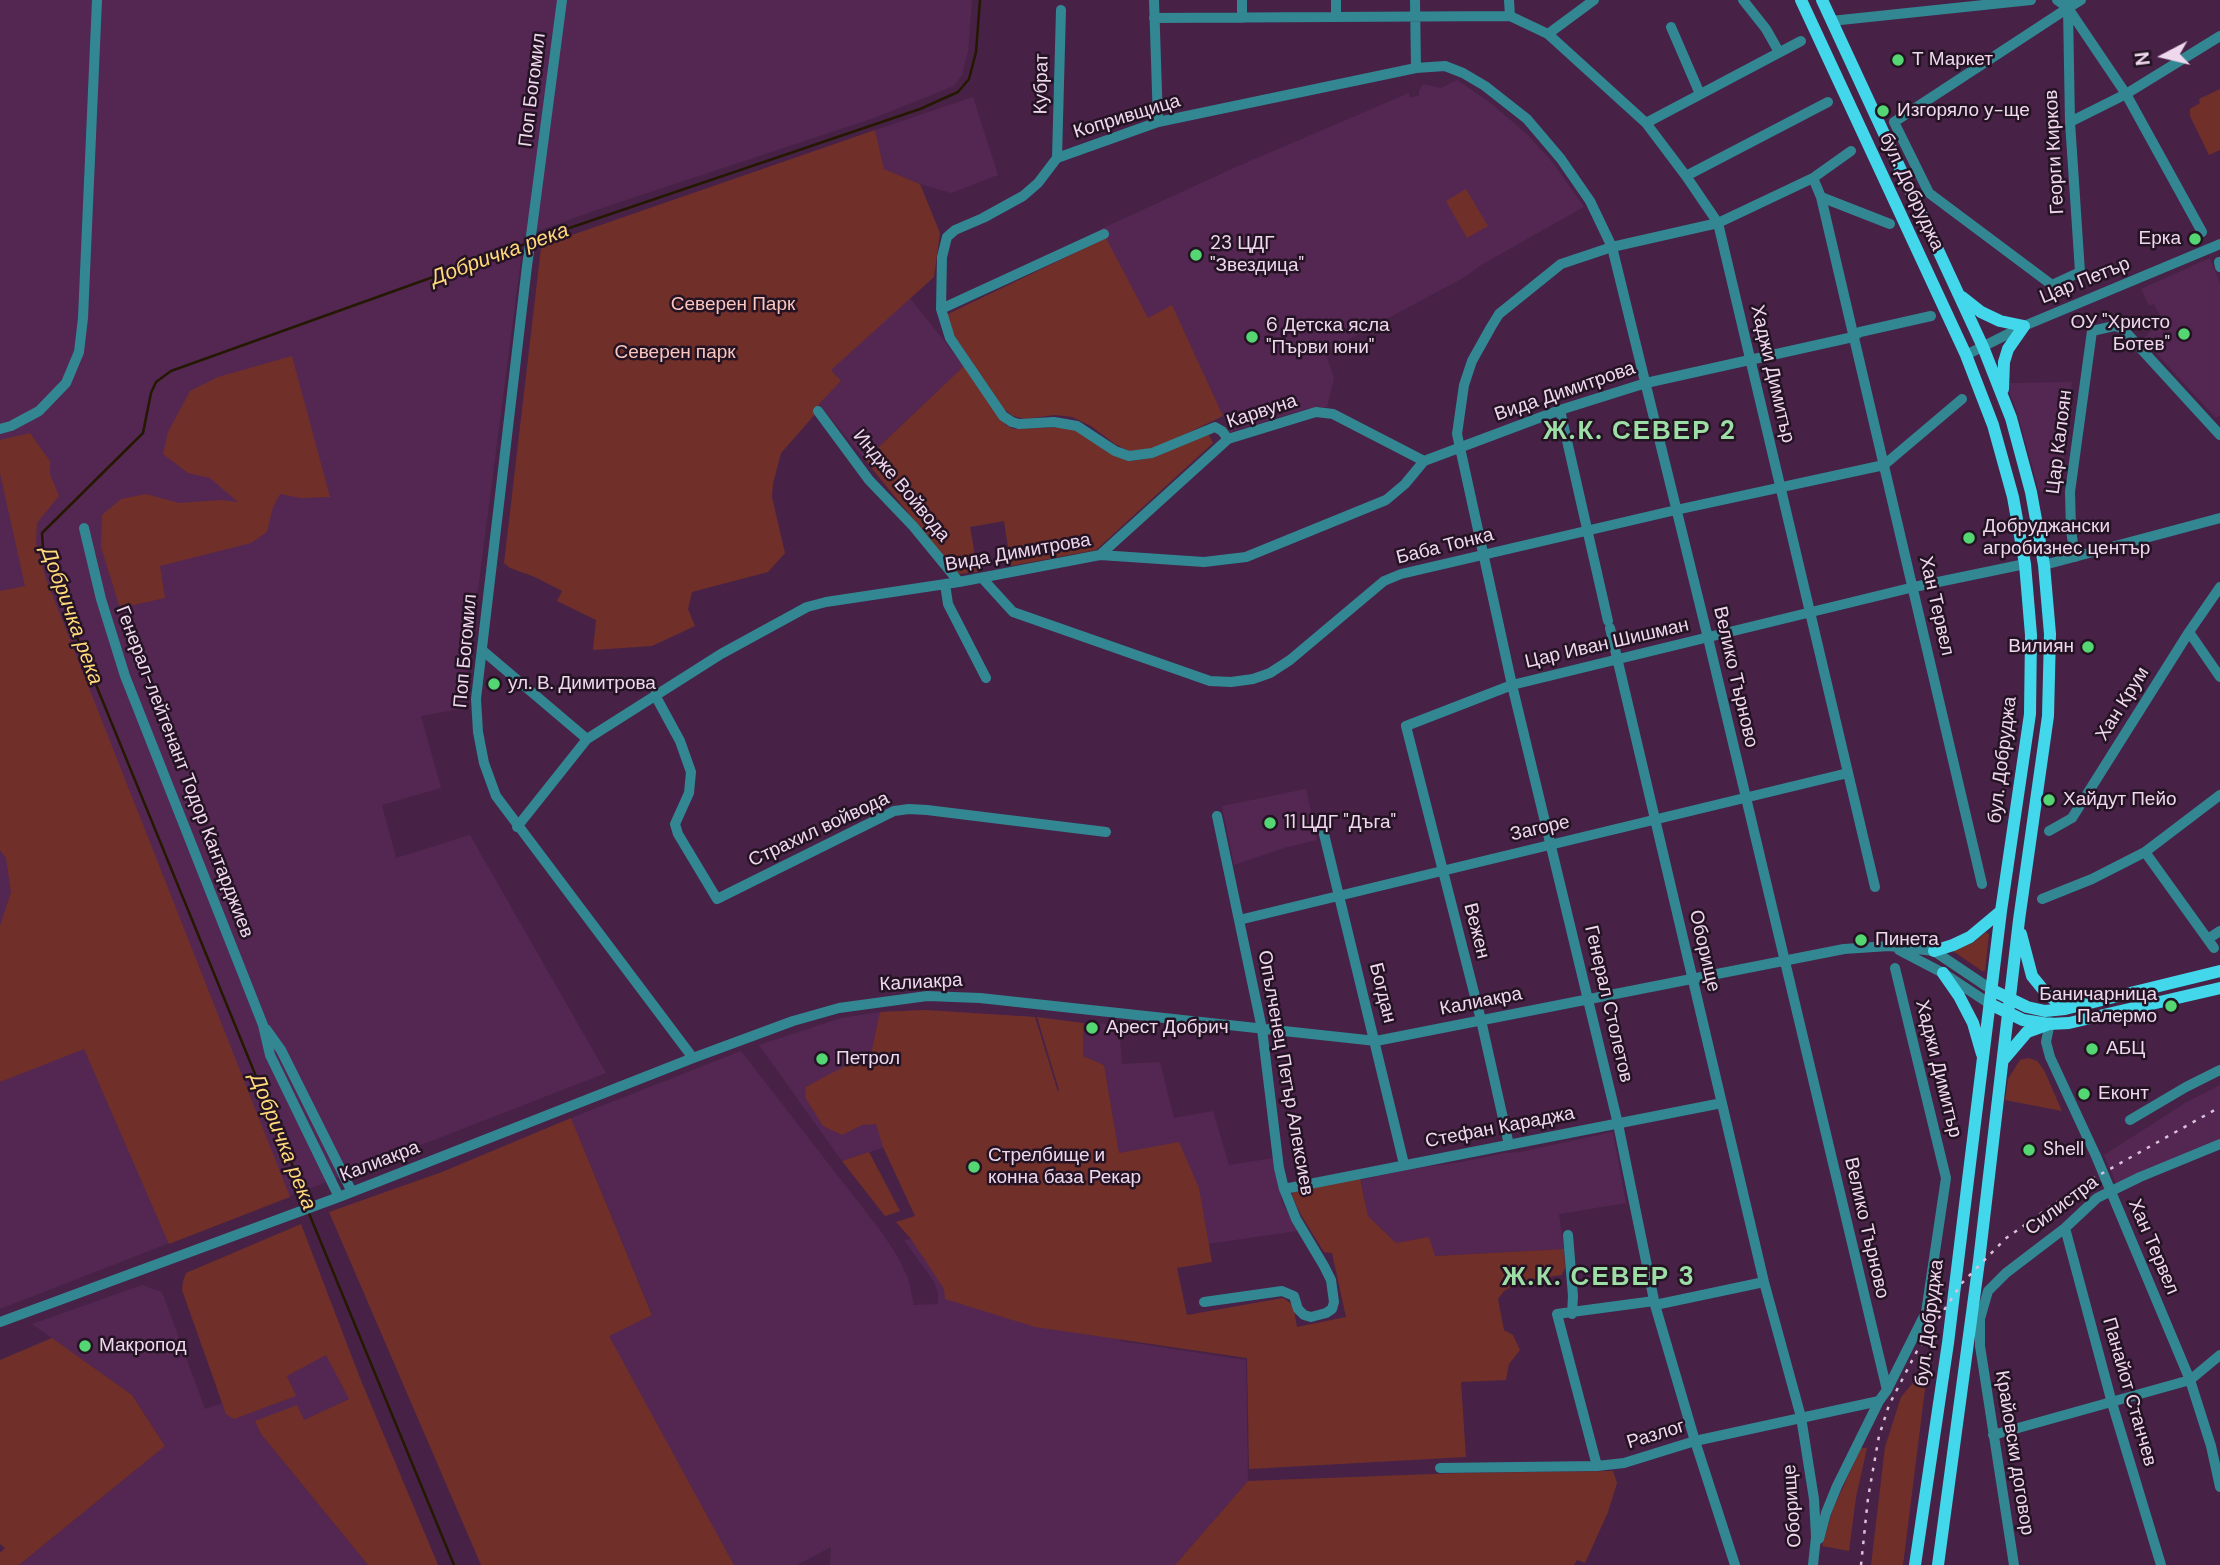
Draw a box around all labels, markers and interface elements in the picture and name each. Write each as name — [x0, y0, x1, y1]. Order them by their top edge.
north arrow — [2129, 21, 2199, 91]
street label: Поп Богомил — [515, 32, 551, 148]
place label: Т Маркет — [1912, 49, 1993, 71]
text: N — [2129, 50, 2156, 67]
marker: Т Маркет — [1890, 52, 1906, 68]
street label: Кубрат — [1030, 53, 1054, 115]
street label: Георги Кирков — [2040, 89, 2070, 215]
street label: Копривщица — [1071, 90, 1183, 144]
place label: Изгоряло у-ще — [1897, 100, 2030, 122]
marker: Изгоряло у-ще — [1875, 103, 1891, 119]
street label: бул. Добруджа — [1874, 129, 1948, 255]
water label: Добричка река — [428, 218, 572, 292]
place label: Ерка — [2138, 228, 2181, 250]
marker: Ерка — [2187, 231, 2203, 247]
place label: 23 ЦДГ "Звездица" — [1210, 233, 1304, 277]
marker: 23 ЦДГ "Звездица" — [1188, 247, 1204, 263]
street label: Цар Петър — [2037, 253, 2133, 309]
park label: Северен Парк — [671, 294, 795, 316]
street label: Хаджи Димитър — [1745, 303, 1799, 445]
place label: ОУ "Христо Ботев" — [2071, 312, 2170, 356]
place label: 6 Детска ясла "Първи юни" — [1266, 315, 1390, 359]
marker: ОУ "Христо Ботев" — [2176, 326, 2192, 342]
marker: 6 Детска ясла "Първи юни" — [1244, 329, 1260, 345]
park label: Северен парк — [614, 342, 736, 364]
street label: Вида Димитрова — [1492, 357, 1638, 427]
street label: Цар Калоян — [2042, 389, 2078, 495]
street label: Карвуна — [1224, 390, 1300, 434]
district label: Ж.К. СЕВЕР 2 — [1545, 416, 1735, 448]
street label: Индже Войвода — [848, 425, 954, 547]
place label: Добруджански агробизнес център — [1983, 516, 2150, 560]
street label: Баба Тонка — [1394, 524, 1496, 570]
street label: Вида Димитрова — [943, 529, 1093, 577]
marker: Добруджански агробизнес център — [1961, 530, 1977, 546]
water label: Добричка река — [34, 544, 108, 688]
street label: Хан Тервел — [1913, 554, 1959, 658]
street label: Поп Богомил — [450, 593, 482, 709]
street label: Генерал-лейтенант Тодор Кантарджиев — [110, 603, 258, 941]
street label: Велико Търново — [1708, 604, 1762, 750]
street label: Цар Иван Шишман — [1523, 614, 1691, 674]
place label: Вилиян — [2008, 636, 2074, 658]
marker: Вилиян — [2080, 639, 2096, 655]
street label: Хан Крум — [2091, 663, 2155, 745]
place label: ул. В. Димитрова — [508, 673, 656, 695]
marker: ул. В. Димитрова — [486, 676, 502, 692]
street label: бул. Добруджа — [1984, 695, 2022, 825]
street label: Страхил войвода — [745, 787, 893, 873]
place label: Хайдут Пейо — [2063, 789, 2177, 811]
marker: Хайдут Пейо — [2041, 792, 2057, 808]
street label: Загоре — [1508, 811, 1572, 847]
place label: 11 ЦДГ "Дъга" — [1284, 812, 1396, 834]
marker: 11 ЦДГ "Дъга" — [1262, 815, 1278, 831]
street label: Вежен — [1458, 901, 1494, 961]
street label: Оборище — [1684, 908, 1724, 994]
street label: Генерал Столетов — [1579, 923, 1637, 1085]
place label: Пинета — [1875, 929, 1939, 951]
marker: Пинета — [1853, 932, 1869, 948]
street label: Опълченец Петър Алексиев — [1252, 949, 1318, 1197]
street label: Богдан — [1364, 961, 1400, 1025]
street label: Калиакра — [879, 969, 963, 997]
street label: Калиакра — [1438, 983, 1524, 1021]
place label: Баничарница Палермо — [2039, 984, 2157, 1028]
street label: Хаджи Димитър — [1910, 998, 1966, 1140]
marker: Баничарница Палермо — [2163, 998, 2179, 1014]
place label: Арест Добрич — [1106, 1017, 1229, 1039]
marker: Арест Добрич — [1084, 1020, 1100, 1036]
place label: АБЦ — [2106, 1038, 2145, 1060]
marker: АБЦ — [2084, 1041, 2100, 1057]
place label: Петрол — [836, 1048, 900, 1070]
marker: Петрол — [814, 1051, 830, 1067]
water label: Добричка река — [243, 1070, 321, 1214]
place label: Еконт — [2098, 1083, 2149, 1105]
marker: Еконт — [2076, 1086, 2092, 1102]
street label: Стефан Караджа — [1423, 1102, 1577, 1154]
street label: Калиакра — [337, 1136, 423, 1188]
place label: Shell — [2043, 1139, 2084, 1161]
marker: Shell — [2021, 1142, 2037, 1158]
place label: Стрелбище и конна база Рекар — [988, 1145, 1141, 1189]
street label: Велико Търново — [1839, 1155, 1893, 1301]
marker: Стрелбище и конна база Рекар — [966, 1159, 982, 1175]
street label: Силистра — [2021, 1171, 2103, 1241]
street label: Хан Тервел — [2123, 1196, 2183, 1298]
street label: бул. Добруджа — [1911, 1258, 1949, 1388]
district label: Ж.К. СЕВЕР 3 — [1504, 1262, 1694, 1294]
street label: Панайот Станчев — [2097, 1315, 2161, 1469]
place label: Макропод — [99, 1335, 187, 1357]
marker: Макропод — [77, 1338, 93, 1354]
street label: Крайовски договор — [1990, 1369, 2038, 1537]
street label: Разлог — [1624, 1415, 1688, 1455]
street label: Оборище — [1779, 1464, 1807, 1548]

